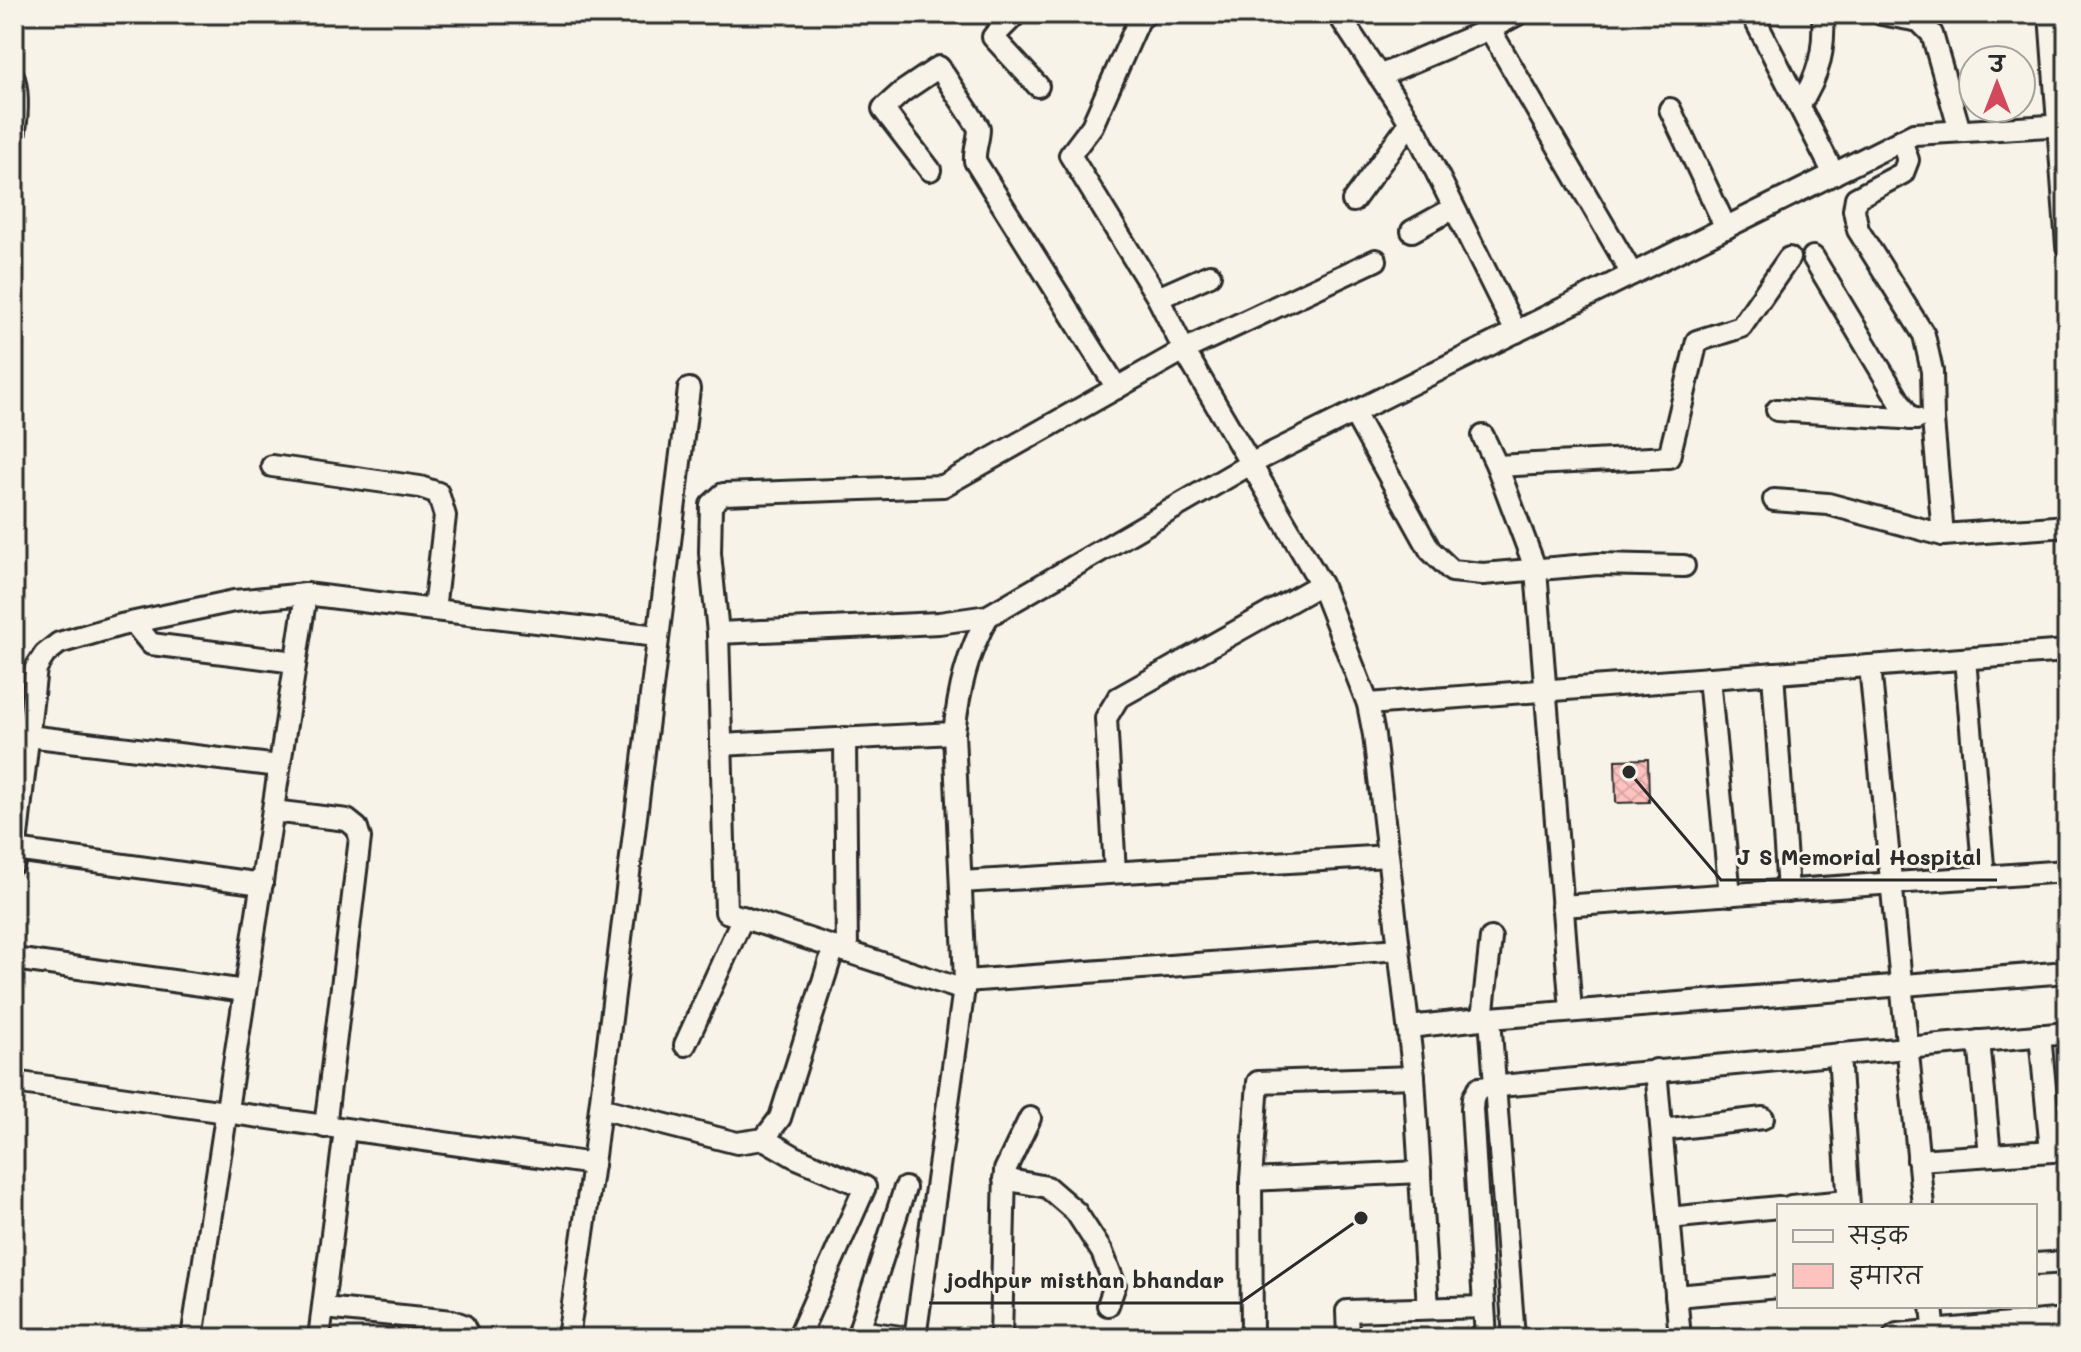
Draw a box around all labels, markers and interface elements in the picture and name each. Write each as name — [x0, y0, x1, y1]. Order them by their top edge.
north arrow — [1957, 44, 2037, 124]
text: उ — [1988, 49, 2007, 78]
callout: J S Memorial Hospital — [1721, 834, 1997, 880]
text: J S Memorial Hospital — [1737, 842, 1981, 871]
legend — [1777, 1204, 2037, 1308]
text: सड़क — [1847, 1219, 1910, 1250]
callout: jodhpur misthan bhandar — [929, 1257, 1240, 1303]
text: इमारत — [1849, 1259, 1924, 1290]
text: jodhpur misthan bhandar — [944, 1265, 1224, 1294]

